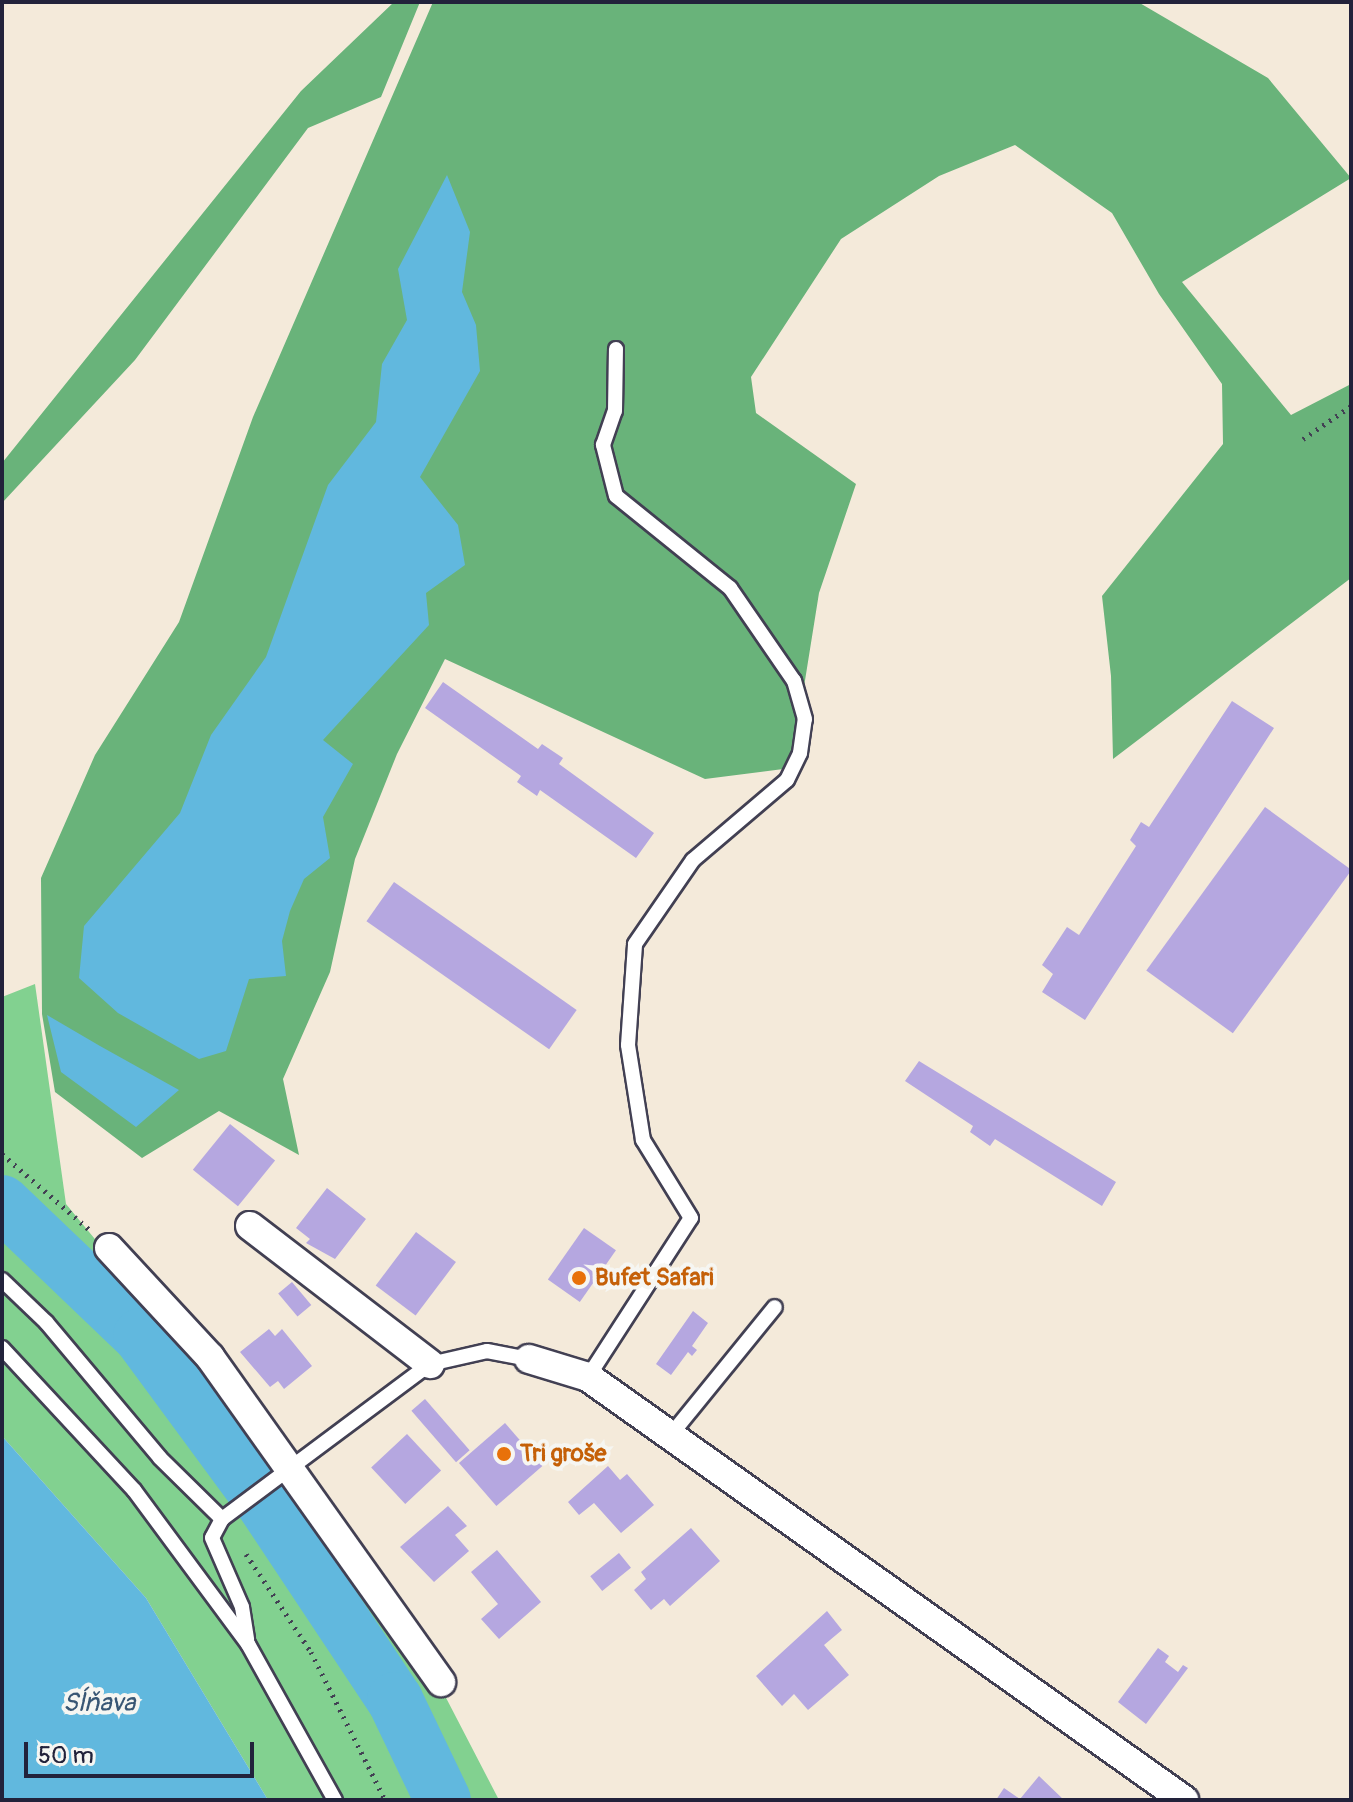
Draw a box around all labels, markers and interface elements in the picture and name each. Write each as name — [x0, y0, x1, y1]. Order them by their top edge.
place label: Bufet Safari — [595, 1264, 714, 1292]
marker: Bufet Safari — [570, 1269, 588, 1287]
place label: Tri groše — [520, 1440, 606, 1468]
marker: Tri groše — [495, 1445, 513, 1463]
water label: Sĺňava — [63, 1688, 135, 1720]
scale bar — [28, 1726, 258, 1776]
text: 50 m — [38, 1741, 94, 1770]

